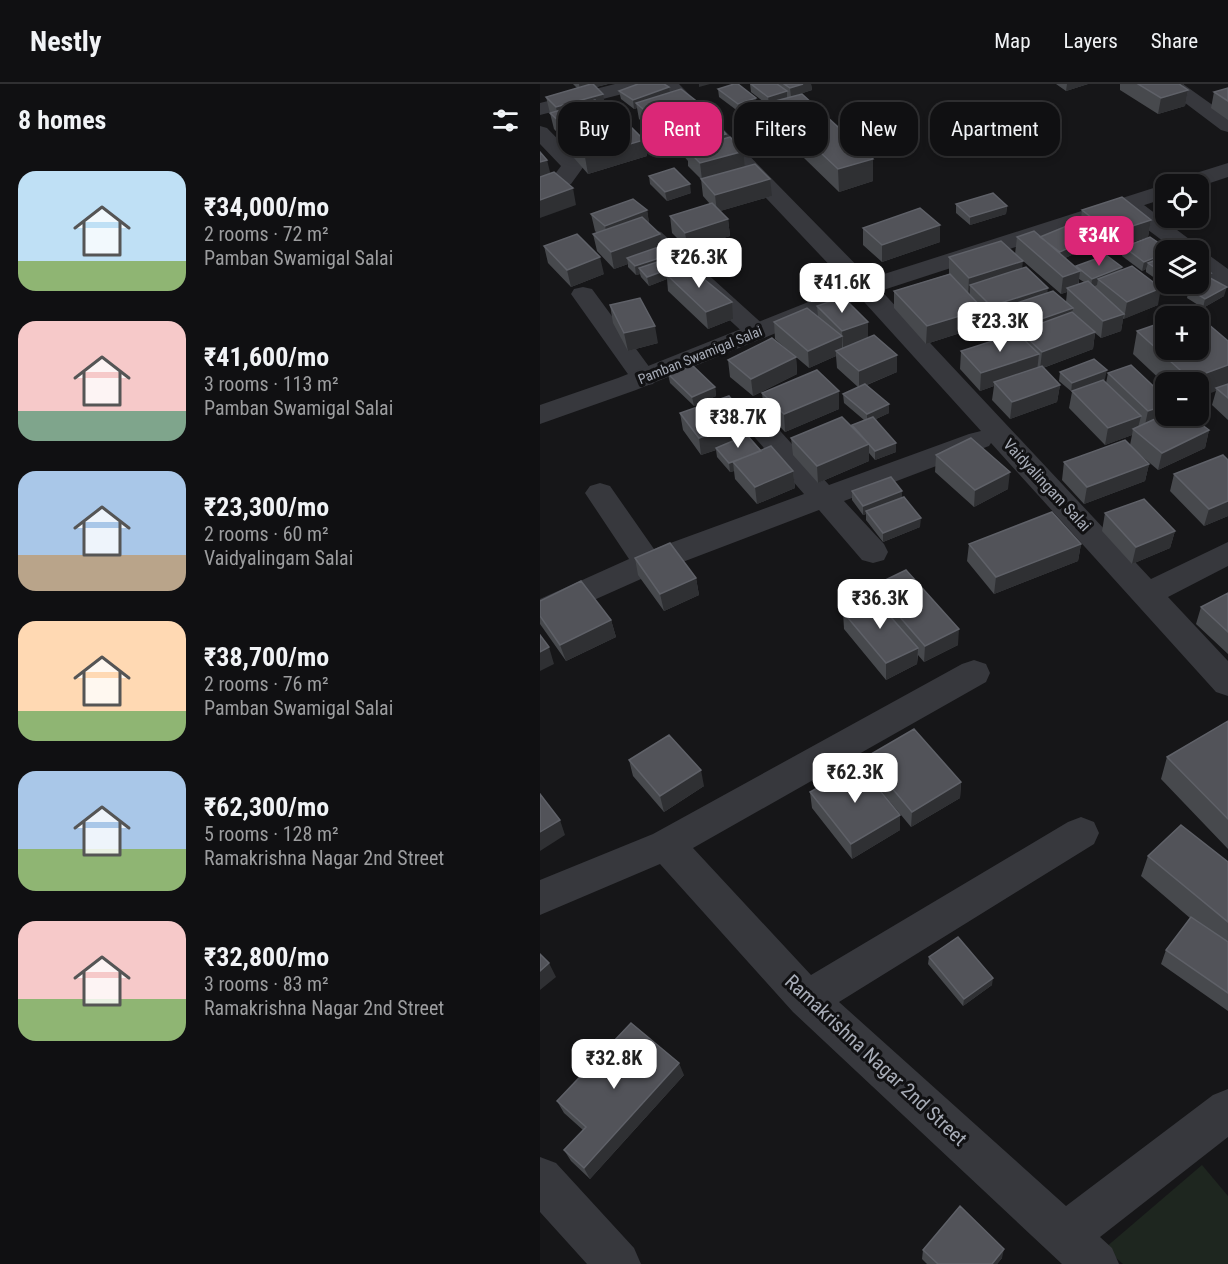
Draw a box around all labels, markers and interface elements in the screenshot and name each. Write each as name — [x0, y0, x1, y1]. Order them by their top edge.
text: Nestly — [30, 25, 101, 58]
text: Map — [994, 29, 1031, 53]
text: Layers — [1064, 29, 1118, 53]
text: Share — [1151, 29, 1198, 53]
chip: Buy — [558, 102, 630, 156]
chip: Rent — [642, 102, 722, 156]
chip: Filters — [734, 102, 828, 156]
chip: New — [840, 102, 918, 156]
chip: Apartment — [930, 102, 1060, 156]
icon: filters — [489, 104, 522, 137]
text: 8 homes — [18, 105, 106, 135]
map controls — [1155, 174, 1209, 426]
button: locate — [1155, 174, 1209, 228]
text: ₹34,000/mo — [204, 192, 329, 222]
icon: home — [66, 195, 138, 267]
pin: ₹34K — [1063, 216, 1135, 267]
text: 2 rooms · 72 m² — [204, 222, 329, 246]
text: ₹34K — [1079, 223, 1119, 247]
pin: ₹26.3K — [650, 238, 748, 289]
button: layers — [1155, 240, 1209, 294]
text: ₹26.3K — [671, 245, 727, 269]
text: Pamban Swamigal Salai — [204, 246, 393, 270]
pin: ₹41.6K — [793, 263, 891, 314]
text: ₹41.6K — [814, 270, 870, 294]
pin: ₹23.3K — [951, 302, 1049, 353]
button: + — [1155, 306, 1209, 360]
text: ₹23.3K — [972, 309, 1028, 333]
street label: Pamban Swamigal Salai — [636, 323, 764, 387]
text: ₹41,600/mo — [204, 342, 329, 372]
icon: home — [66, 345, 138, 417]
text: 3 rooms · 113 m² — [204, 372, 339, 396]
button: − — [1155, 372, 1209, 426]
text: Pamban Swamigal Salai — [204, 396, 393, 420]
pin: ₹38.7K — [689, 398, 787, 449]
text: ₹38.7K — [710, 405, 766, 429]
street label: Vaidyalingam Salai — [999, 435, 1095, 535]
text: ₹23,300/mo — [204, 492, 329, 522]
icon: home — [66, 495, 138, 567]
text: 2 rooms · 60 m² — [204, 522, 329, 546]
text: Vaidyalingam Salai — [204, 546, 353, 570]
pin: ₹36.3K — [831, 579, 929, 630]
text: ₹36.3K — [852, 586, 908, 610]
text: ₹38,700/mo — [204, 642, 329, 672]
icon: home — [66, 645, 138, 717]
text: 2 rooms · 76 m² — [204, 672, 329, 696]
text: Pamban Swamigal Salai — [204, 696, 393, 720]
pin: ₹62.3K — [806, 753, 904, 804]
text: ₹62.3K — [827, 760, 883, 784]
text: ₹62,300/mo — [204, 792, 329, 822]
icon: home — [66, 795, 138, 867]
text: 5 rooms · 128 m² — [204, 822, 339, 846]
text: Ramakrishna Nagar 2nd Street — [204, 846, 444, 870]
text: ₹32,800/mo — [204, 942, 329, 972]
icon: home — [66, 945, 138, 1017]
street label: Ramakrishna Nagar 2nd Street — [780, 969, 972, 1151]
text: 3 rooms · 83 m² — [204, 972, 329, 996]
text: Ramakrishna Nagar 2nd Street — [204, 996, 444, 1020]
pin: ₹32.8K — [565, 1039, 663, 1090]
text: ₹32.8K — [586, 1046, 642, 1070]

